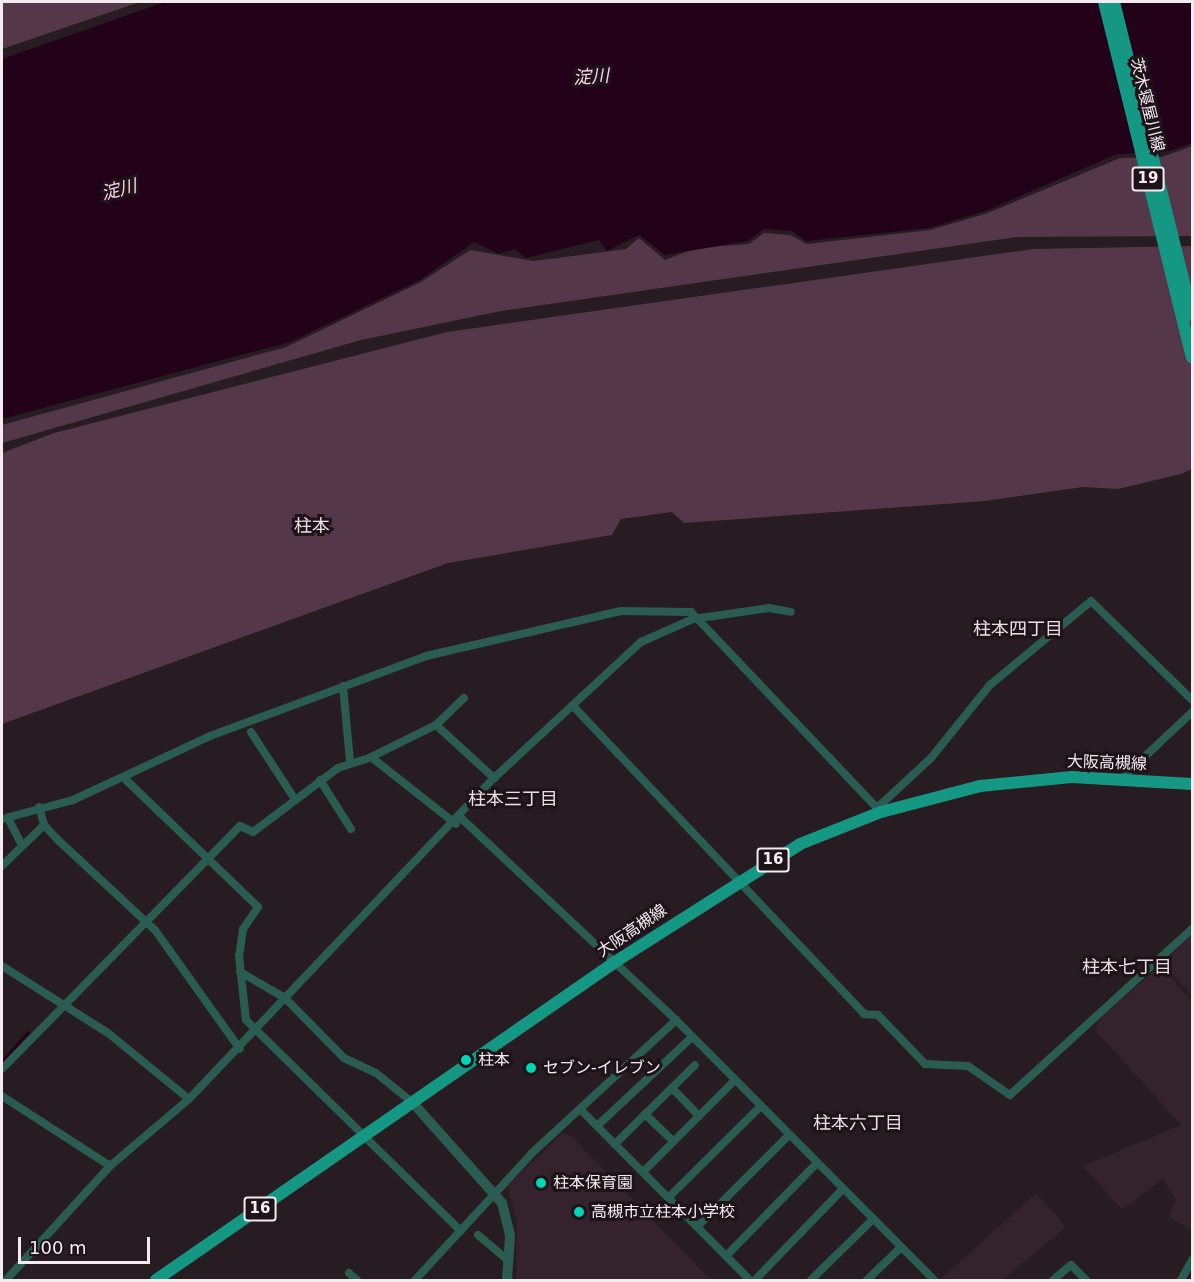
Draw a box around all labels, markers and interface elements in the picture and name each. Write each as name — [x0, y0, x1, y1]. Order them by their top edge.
street label: 茨木寝屋川線 — [1126, 56, 1168, 154]
water label: 淀川 — [572, 65, 610, 89]
road number: 19 — [1132, 167, 1164, 191]
water label: 淀川 — [99, 175, 139, 205]
district label: 柱本 — [294, 515, 330, 537]
district label: 柱本四丁目 — [973, 618, 1063, 640]
street label: 大阪高槻線 — [1067, 752, 1147, 774]
district label: 柱本三丁目 — [468, 788, 558, 810]
road number: 16 — [756, 848, 790, 872]
street label: 大阪高槻線 — [593, 901, 671, 961]
district label: 柱本七丁目 — [1082, 956, 1172, 978]
place label: 柱本 — [478, 1050, 510, 1070]
marker: 柱本 — [459, 1053, 473, 1067]
place label: セブン-イレブン — [543, 1058, 661, 1078]
marker: セブン-イレブン — [524, 1061, 538, 1075]
district label: 柱本六丁目 — [813, 1112, 903, 1134]
place label: 柱本保育園 — [553, 1173, 633, 1193]
marker: 柱本保育園 — [534, 1176, 548, 1190]
road number: 16 — [244, 1197, 276, 1221]
place label: 高槻市立柱本小学校 — [591, 1202, 735, 1222]
marker: 高槻市立柱本小学校 — [572, 1205, 586, 1219]
scale bar — [21, 1225, 153, 1263]
text: 100 m — [29, 1237, 87, 1258]

